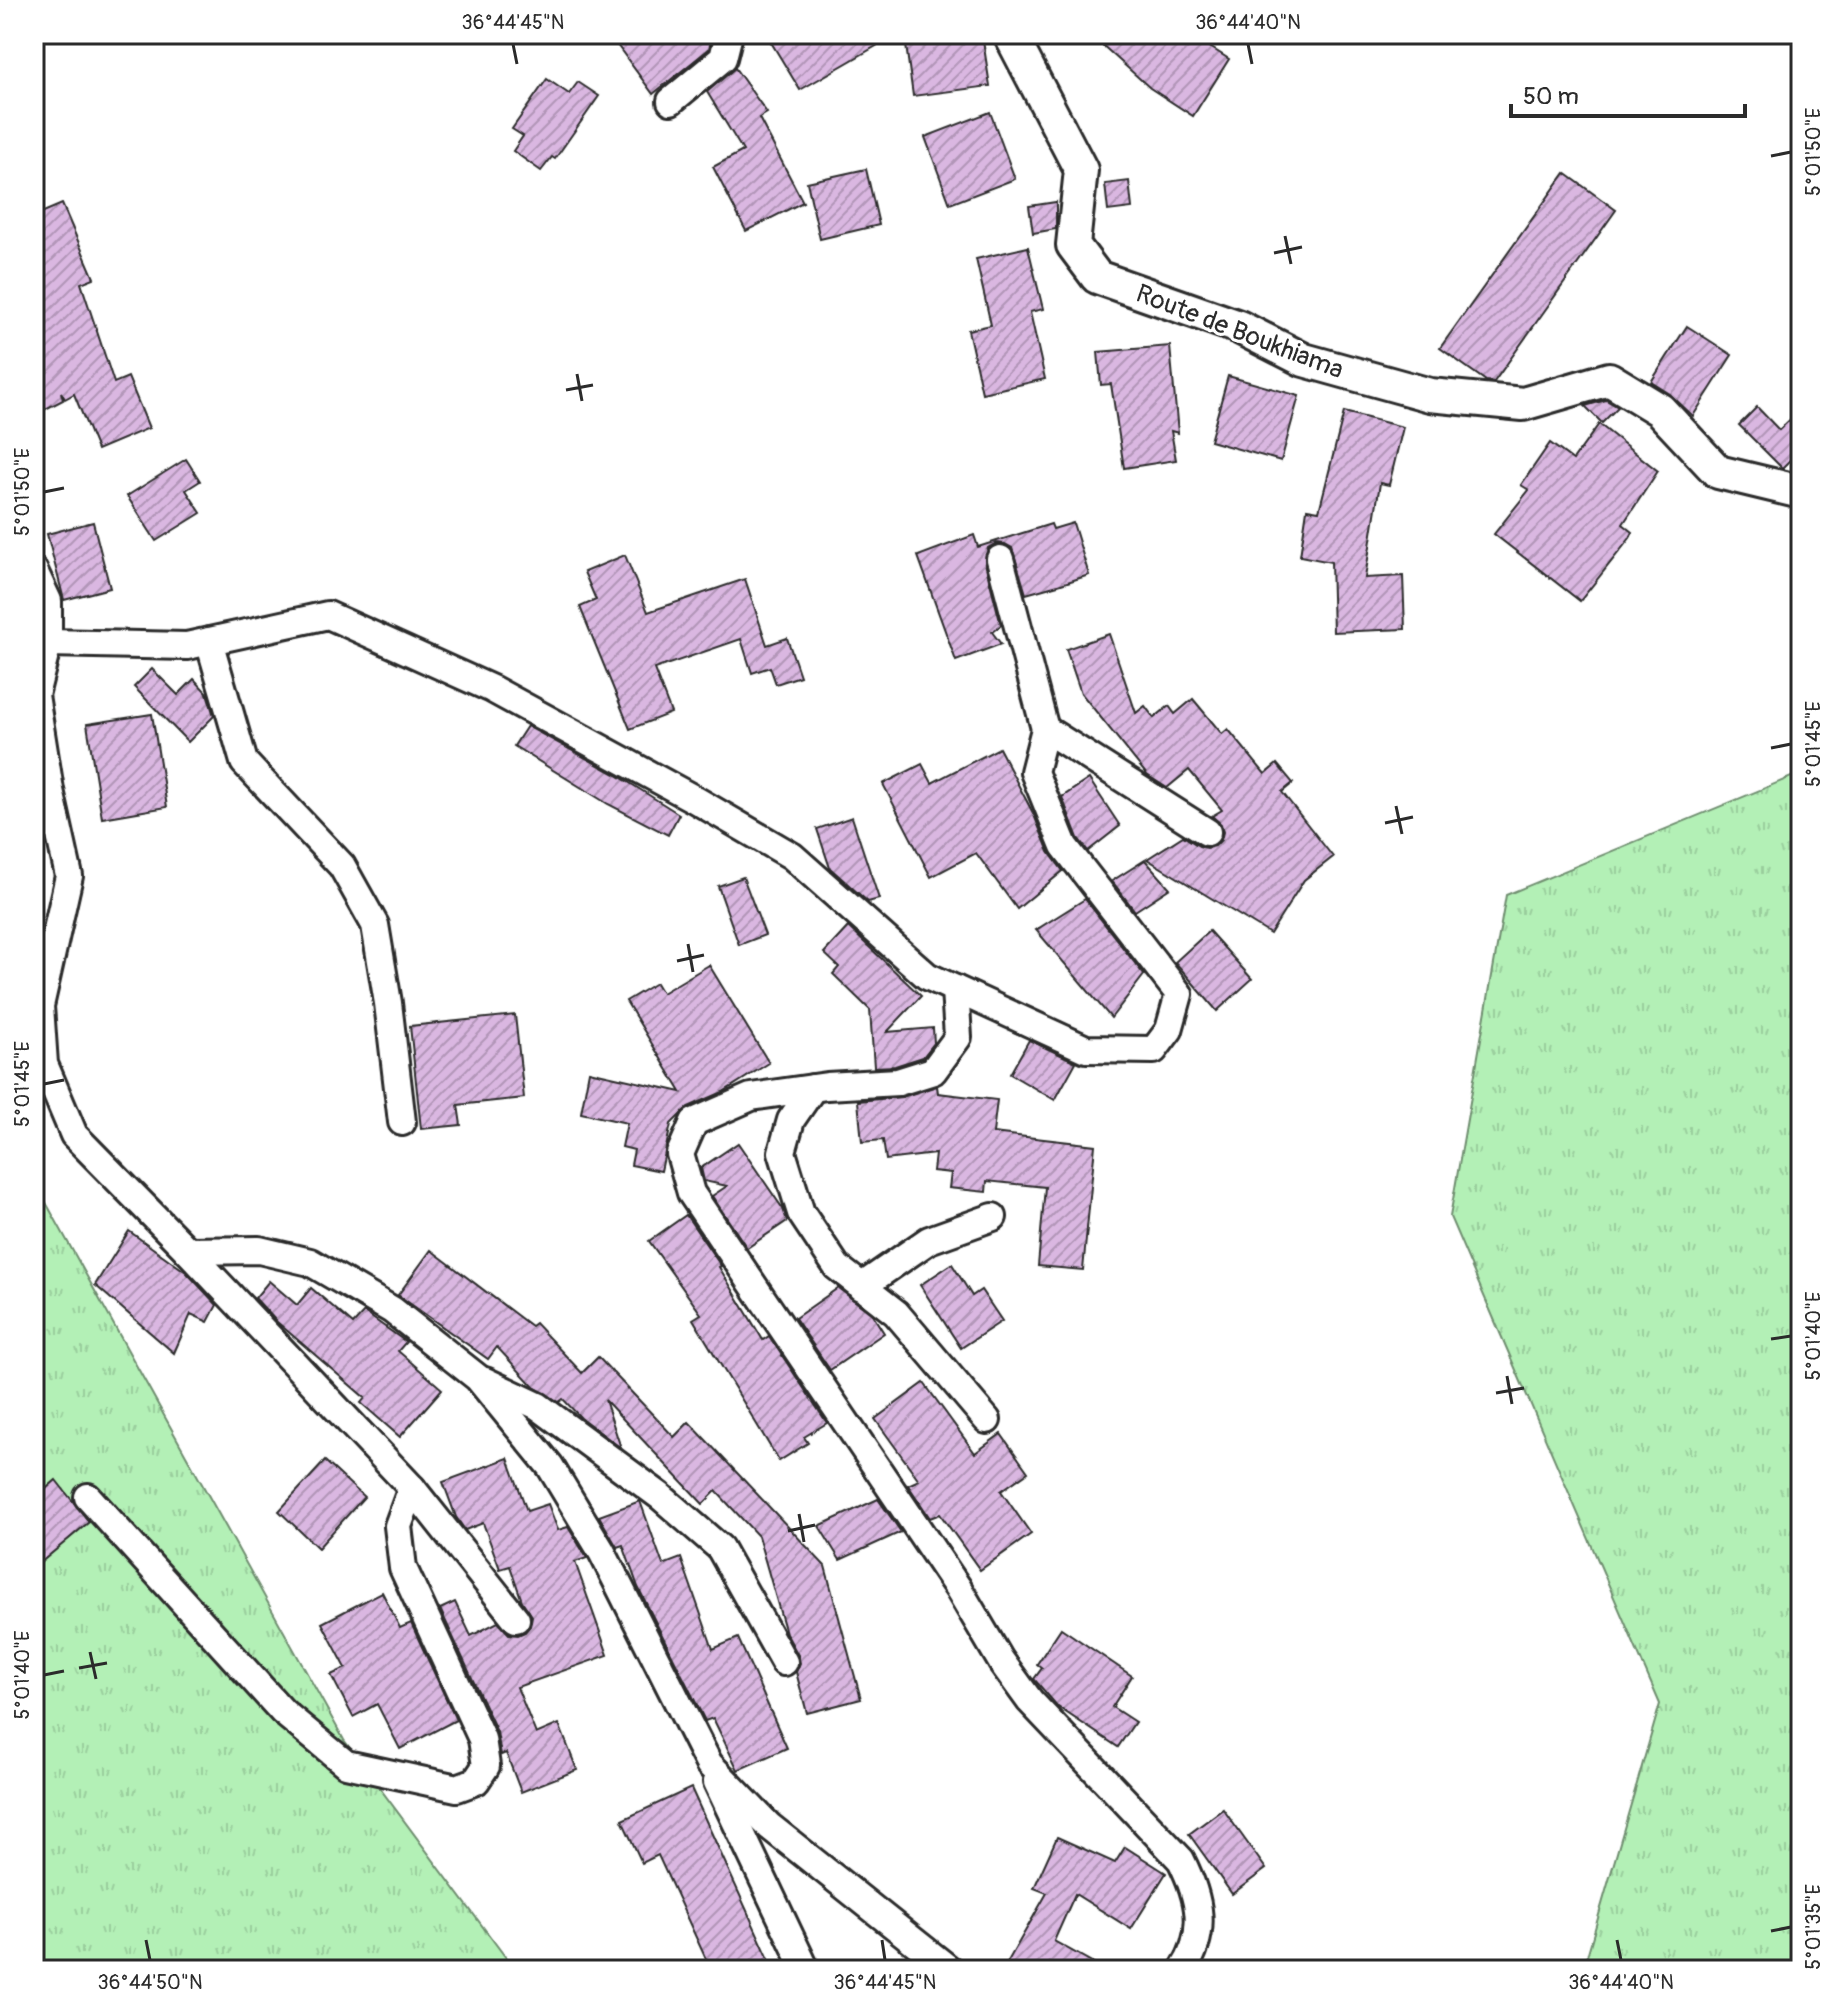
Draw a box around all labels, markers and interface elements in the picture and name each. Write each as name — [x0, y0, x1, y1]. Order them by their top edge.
text: 36°44'45"N — [462, 10, 564, 35]
text: 36°44'40"N — [1195, 10, 1301, 35]
scale bar — [1511, 68, 1745, 118]
text: 50 m — [1523, 82, 1579, 111]
text: 5°01'50"E — [1801, 108, 1826, 196]
street label: Route de Boukhiama — [1131, 278, 1348, 386]
text: 5°01'50"E — [10, 448, 35, 536]
text: 5°01'45"E — [1801, 701, 1826, 787]
text: 5°01'45"E — [10, 1041, 35, 1127]
text: 5°01'40"E — [1801, 1292, 1826, 1380]
text: 5°01'40"E — [10, 1631, 35, 1719]
text: 5°01'35"E — [1801, 1884, 1826, 1970]
text: 36°44'50"N — [98, 1970, 202, 1995]
text: 36°44'45"N — [834, 1970, 936, 1995]
text: 36°44'40"N — [1568, 1970, 1674, 1995]

